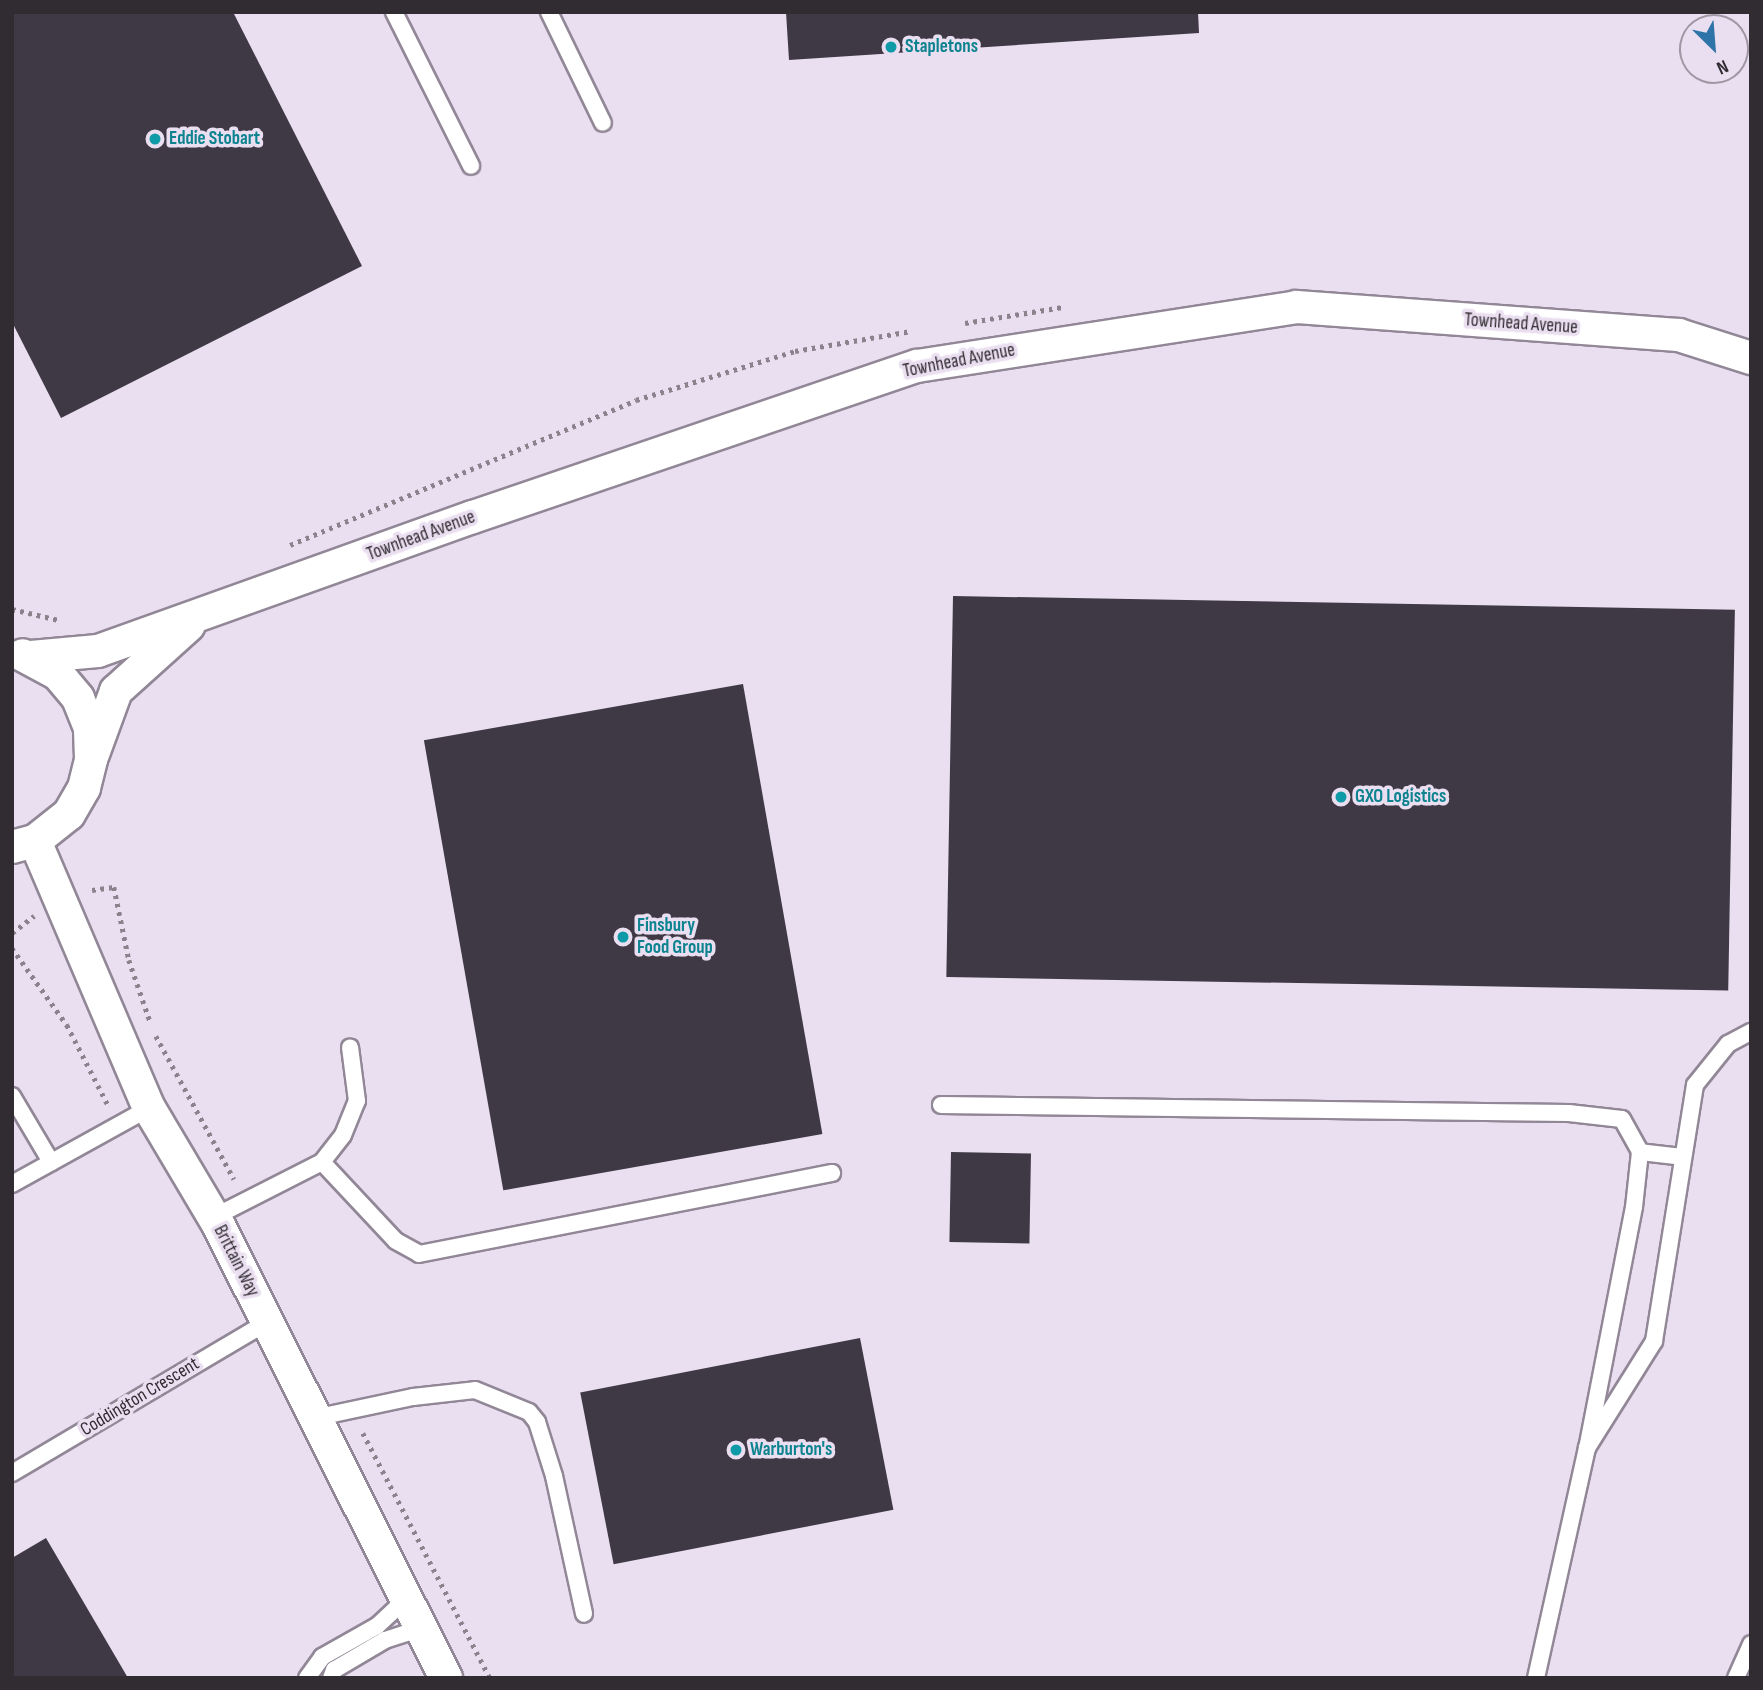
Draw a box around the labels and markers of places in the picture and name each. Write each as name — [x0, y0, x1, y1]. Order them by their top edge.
place label: Stapletons — [905, 36, 978, 58]
marker: Stapletons — [883, 39, 899, 55]
place label: Eddie Stobart — [169, 128, 260, 150]
marker: Eddie Stobart — [147, 131, 163, 147]
place label: GXO Logistics — [1355, 786, 1446, 808]
marker: GXO Logistics — [1333, 789, 1349, 805]
place label: Finsbury Food Group — [637, 915, 713, 959]
marker: Finsbury Food Group — [615, 929, 631, 945]
place label: Warburton's — [750, 1439, 832, 1461]
marker: Warburton's — [728, 1442, 744, 1458]

